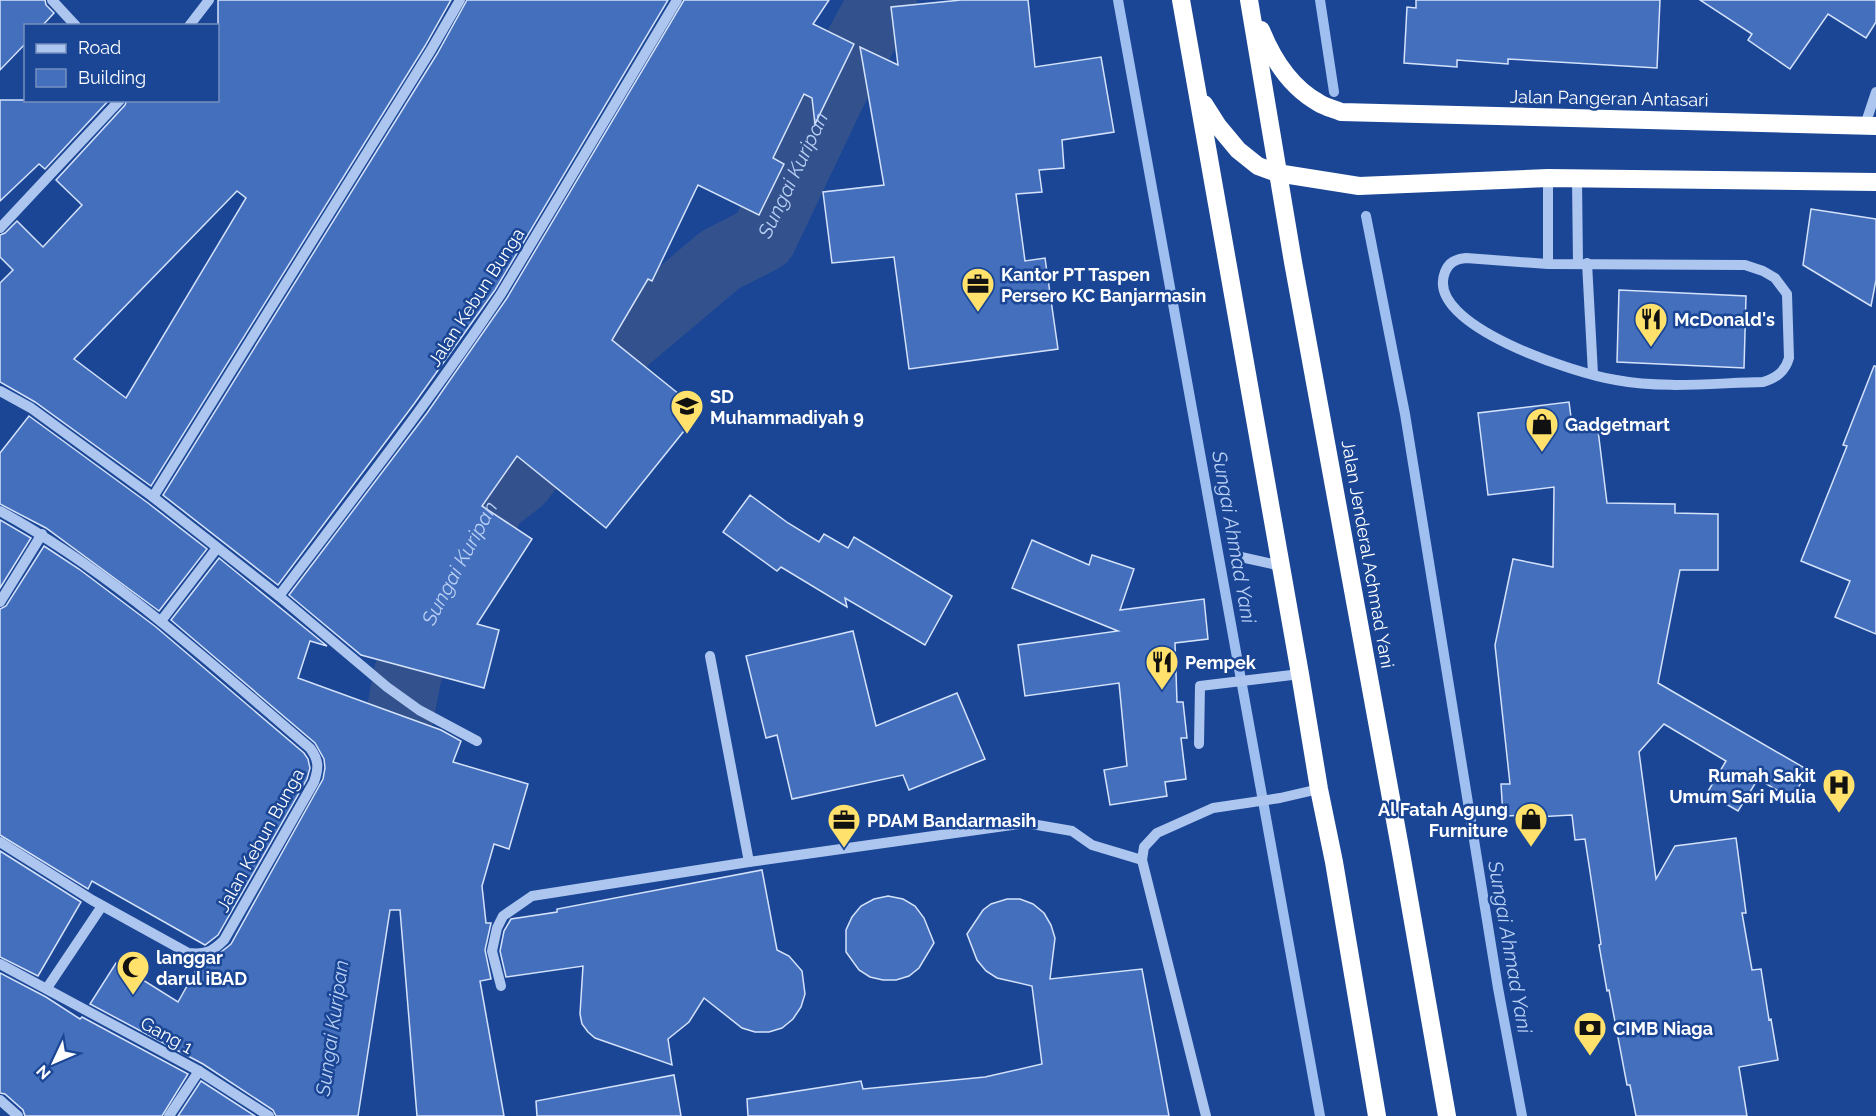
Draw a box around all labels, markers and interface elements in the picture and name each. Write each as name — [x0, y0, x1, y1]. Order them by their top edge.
legend — [24, 24, 219, 102]
text: Road — [78, 37, 121, 58]
text: Building — [78, 67, 146, 88]
street label: Jalan Pangeran Antasari — [1509, 86, 1709, 110]
water label: Sungai Kuripan — [752, 108, 833, 243]
street label: Jalan Kebun Bunga — [423, 224, 529, 370]
place label: Kantor PT Taspen Persero KC Banjarmasin — [1001, 264, 1206, 306]
office icon: Kantor PT Taspen Persero KC Banjarmasin — [960, 266, 996, 313]
restaurant icon: McDonald's — [1633, 301, 1669, 348]
place label: McDonald's — [1674, 309, 1775, 330]
place label: SD Muhammadiyah 9 — [710, 386, 864, 428]
school or university icon: SD Muhammadiyah 9 — [669, 388, 705, 435]
shop icon: Gadgetmart — [1524, 406, 1560, 453]
place label: Gadgetmart — [1565, 414, 1670, 435]
street label: Jalan Jenderal Achmad Yani — [1338, 438, 1398, 670]
water label: Sungai Ahmad Yani — [1207, 448, 1261, 626]
water label: Sungai Kuripan — [416, 497, 503, 629]
restaurant icon: Pempek — [1144, 644, 1180, 691]
place label: Pempek — [1185, 652, 1257, 673]
street label: Jalan Kebun Bunga — [212, 765, 308, 915]
place label: Rumah Sakit Umum Sari Mulia — [1669, 765, 1816, 807]
hospital icon: Rumah Sakit Umum Sari Mulia — [1821, 767, 1857, 814]
place label: Al Fatah Agung Furniture — [1378, 799, 1508, 841]
shop icon: Al Fatah Agung Furniture — [1513, 801, 1549, 848]
office icon: PDAM Bandarmasih — [826, 802, 862, 849]
place label: PDAM Bandarmasih — [867, 810, 1036, 831]
water label: Sungai Ahmad Yani — [1483, 858, 1537, 1036]
place label: langgar darul iBAD — [156, 947, 247, 989]
mosque icon: langgar darul iBAD — [115, 949, 151, 996]
water label: Sungai Kuripan — [310, 959, 353, 1098]
bank icon: CIMB Niaga — [1572, 1010, 1608, 1057]
street label: Gang 1 — [137, 1012, 197, 1058]
place label: CIMB Niaga — [1613, 1018, 1713, 1039]
north arrow — [24, 1032, 84, 1092]
text: N — [32, 1061, 55, 1083]

